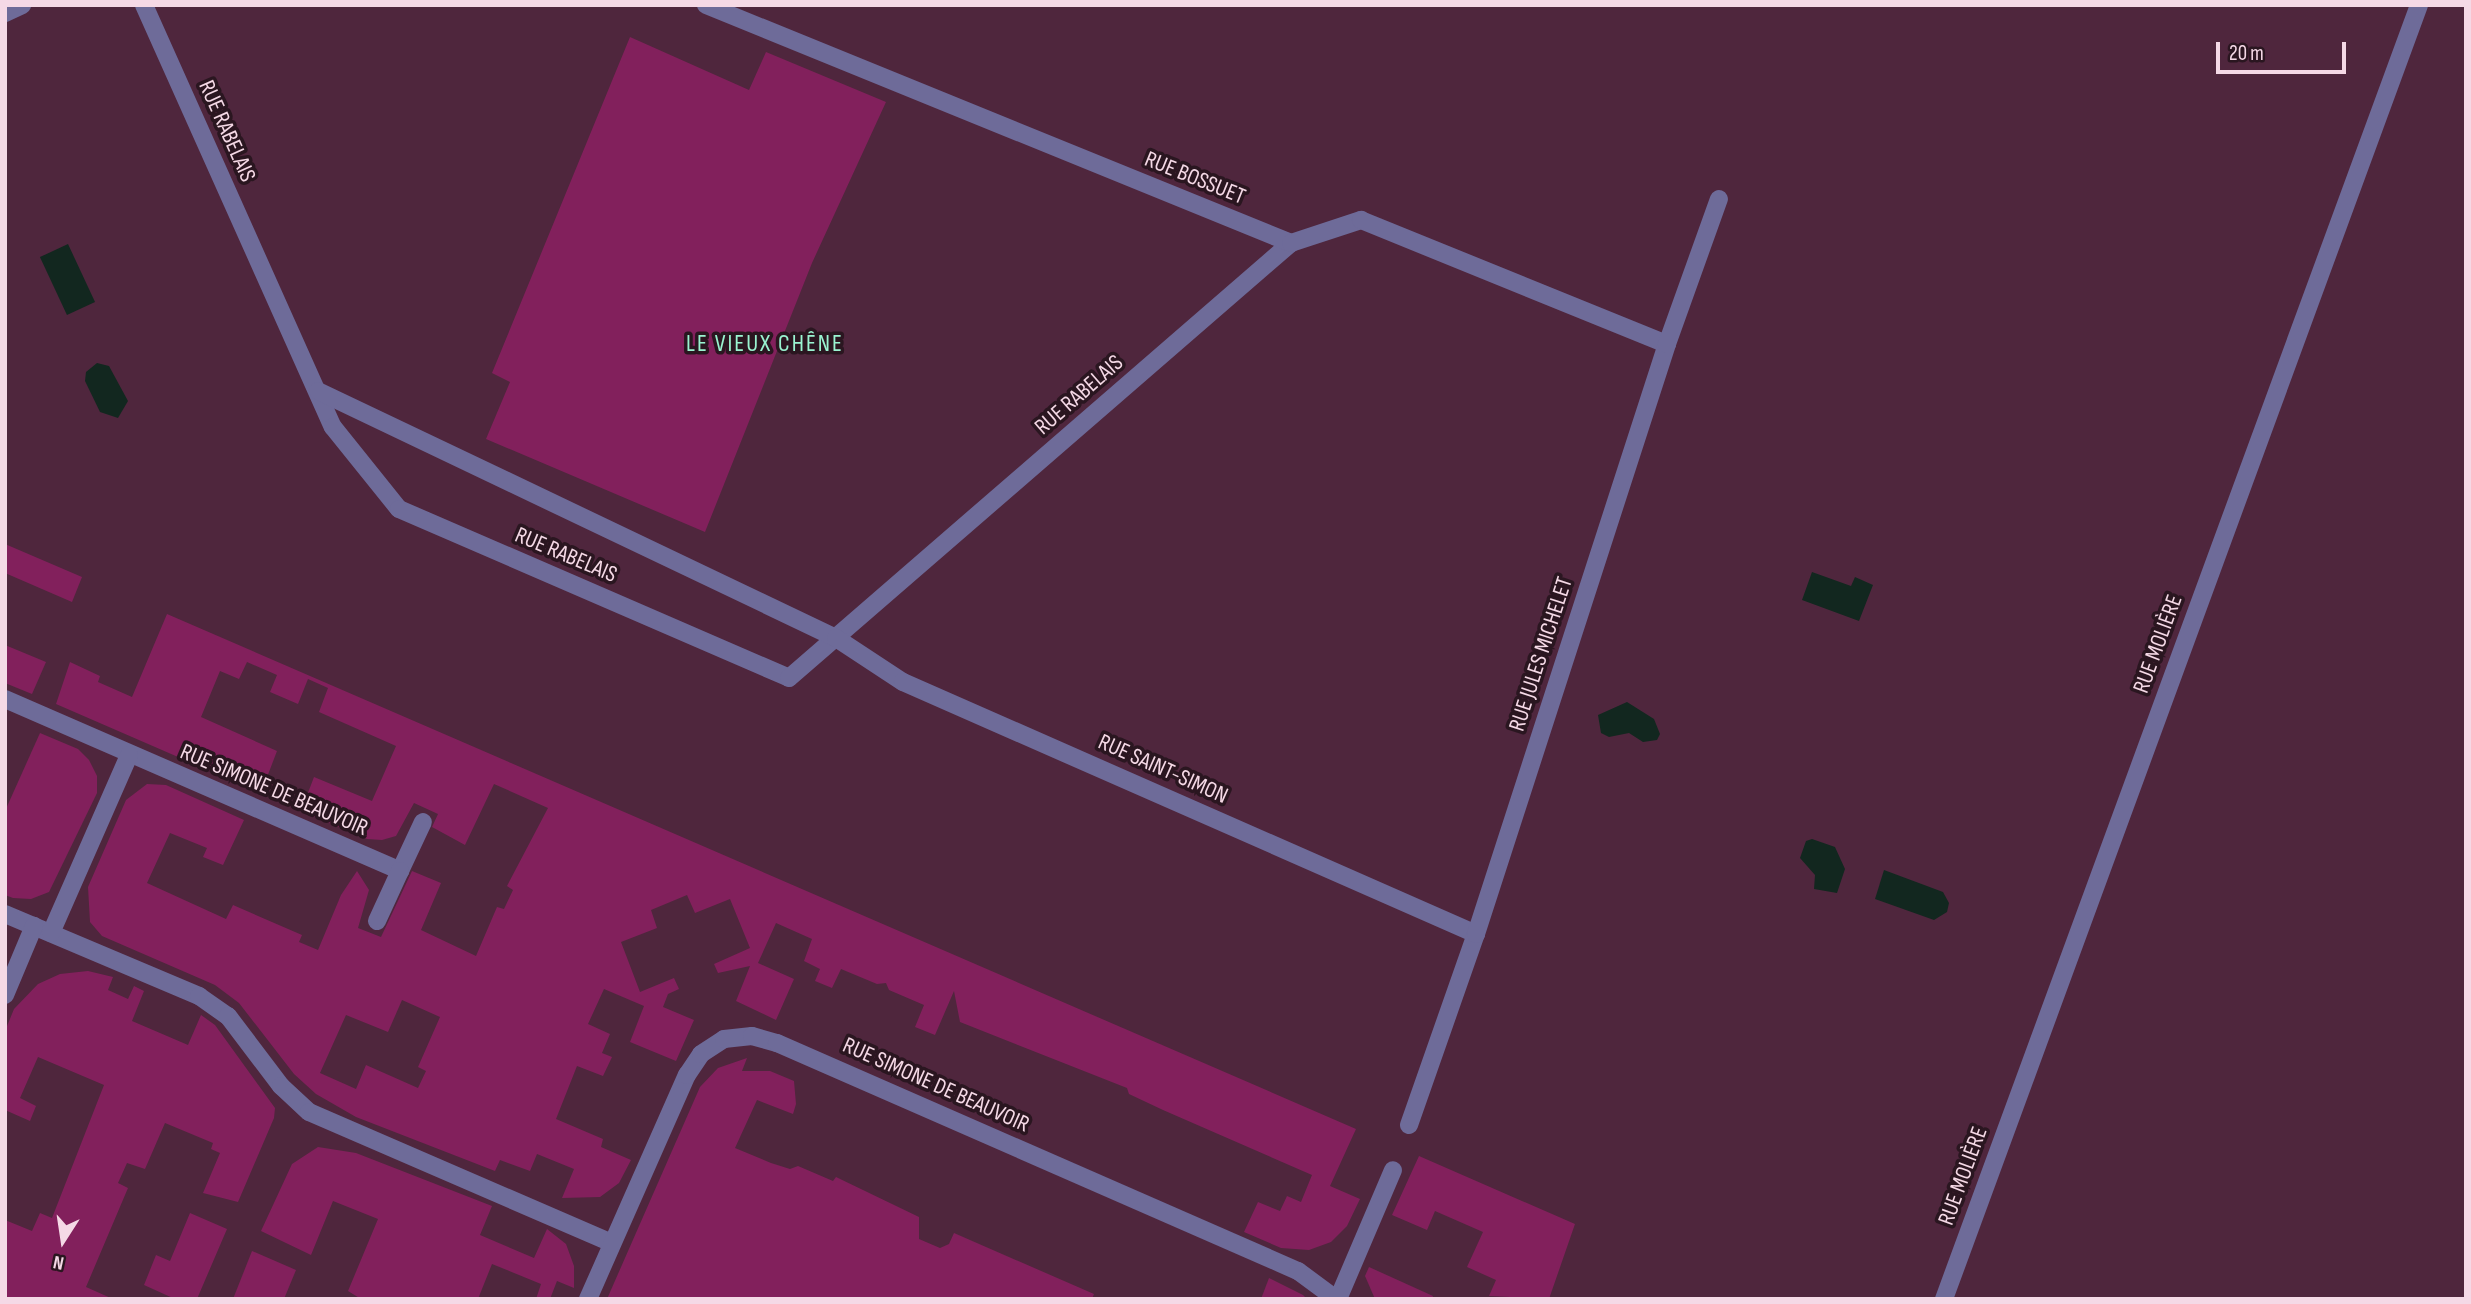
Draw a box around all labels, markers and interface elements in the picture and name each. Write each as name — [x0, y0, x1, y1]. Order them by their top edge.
scale bar — [2219, 28, 2348, 72]
text: 20 m — [2229, 41, 2264, 66]
street label: RUE RABELAIS — [192, 76, 262, 186]
street label: RUE BOSSUET — [1141, 145, 1249, 211]
district label: LE VIEUX CHÊNE — [688, 330, 842, 358]
street label: RUE RABELAIS — [1029, 349, 1129, 441]
street label: RUE RABELAIS — [511, 521, 621, 589]
street label: RUE JULES MICHELET — [1503, 573, 1579, 735]
street label: RUE MOLIÈRE — [2127, 591, 2189, 697]
street label: RUE SAINT-SIMON — [1094, 728, 1232, 810]
street label: RUE SIMONE DE BEAUVOIR — [176, 738, 372, 842]
street label: RUE SIMONE DE BEAUVOIR — [838, 1031, 1034, 1139]
street label: RUE MOLIÈRE — [1932, 1123, 1994, 1229]
north arrow — [28, 1206, 98, 1276]
text: N — [51, 1250, 66, 1274]

